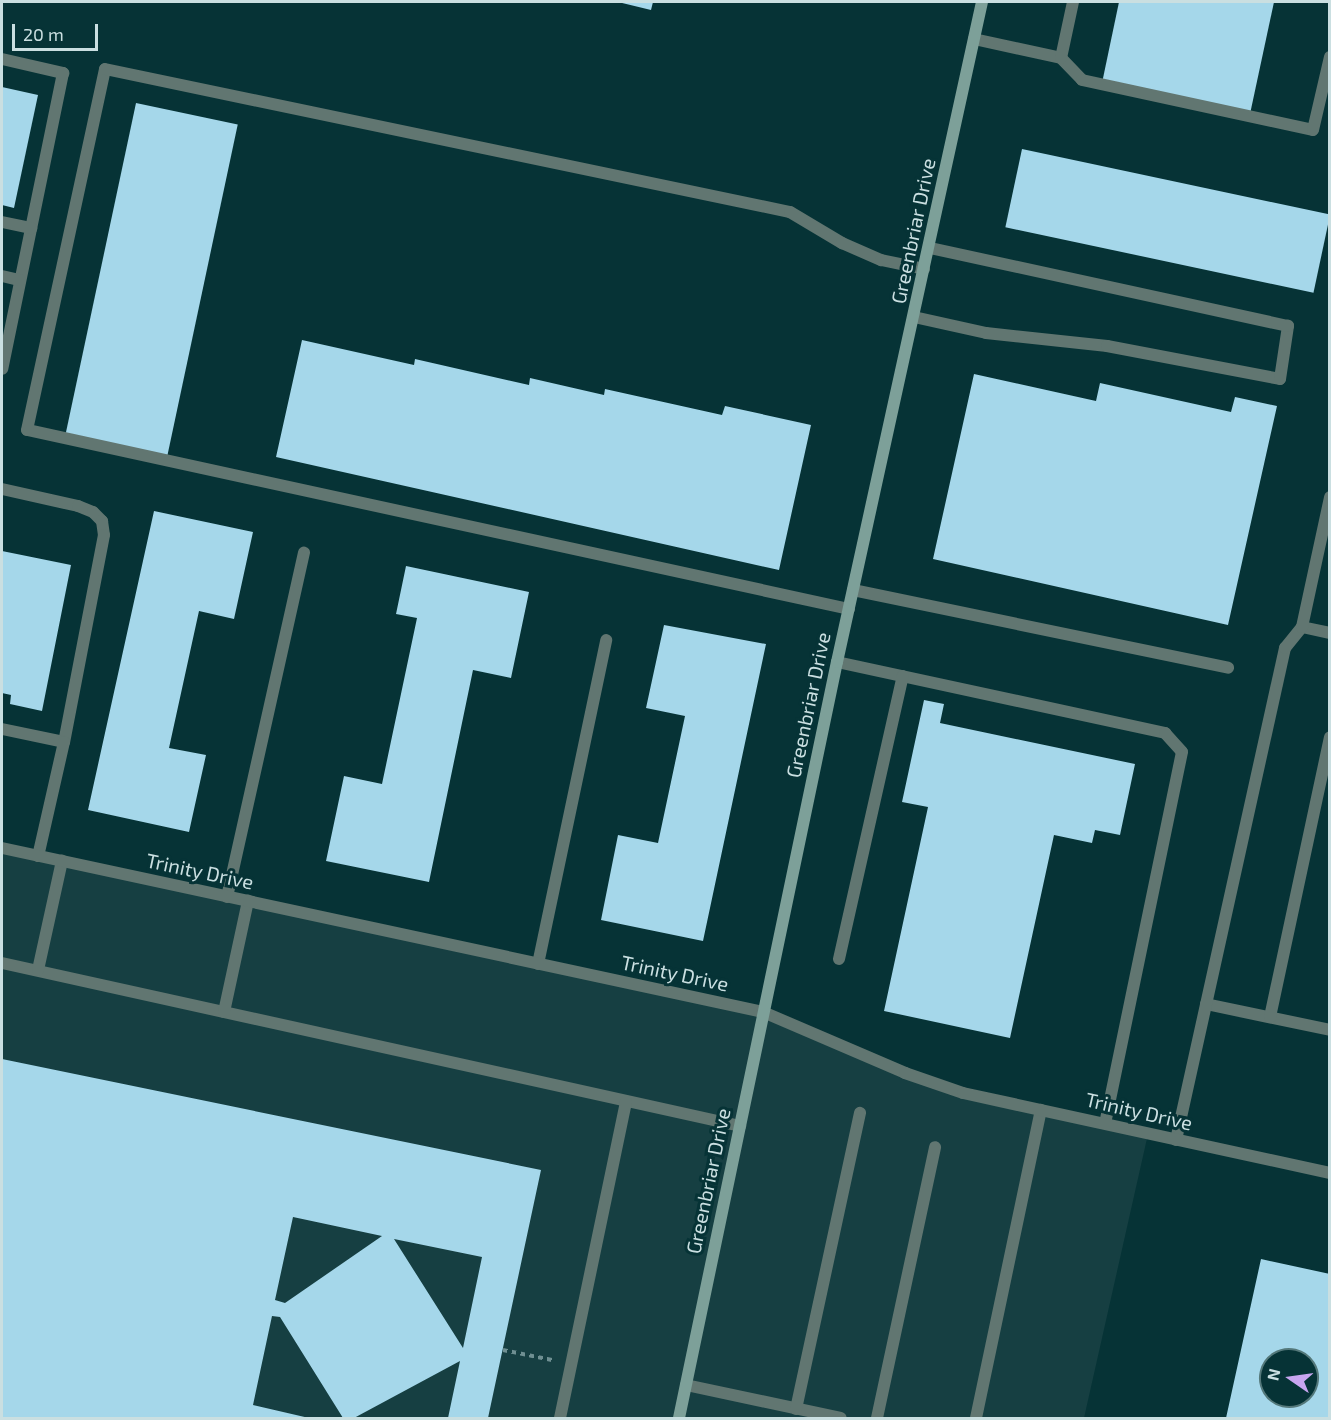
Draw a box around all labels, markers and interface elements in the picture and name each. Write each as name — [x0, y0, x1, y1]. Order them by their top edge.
scale bar — [15, 12, 100, 50]
text: 20 m — [23, 23, 64, 45]
street label: Greenbriar Drive — [886, 156, 940, 306]
street label: Greenbriar Drive — [781, 630, 835, 780]
street label: Trinity Drive — [144, 848, 256, 894]
street label: Trinity Drive — [619, 950, 731, 996]
street label: Trinity Drive — [1083, 1087, 1195, 1135]
street label: Greenbriar Drive — [681, 1106, 735, 1256]
north arrow — [1259, 1348, 1319, 1408]
text: N — [1262, 1367, 1283, 1382]

